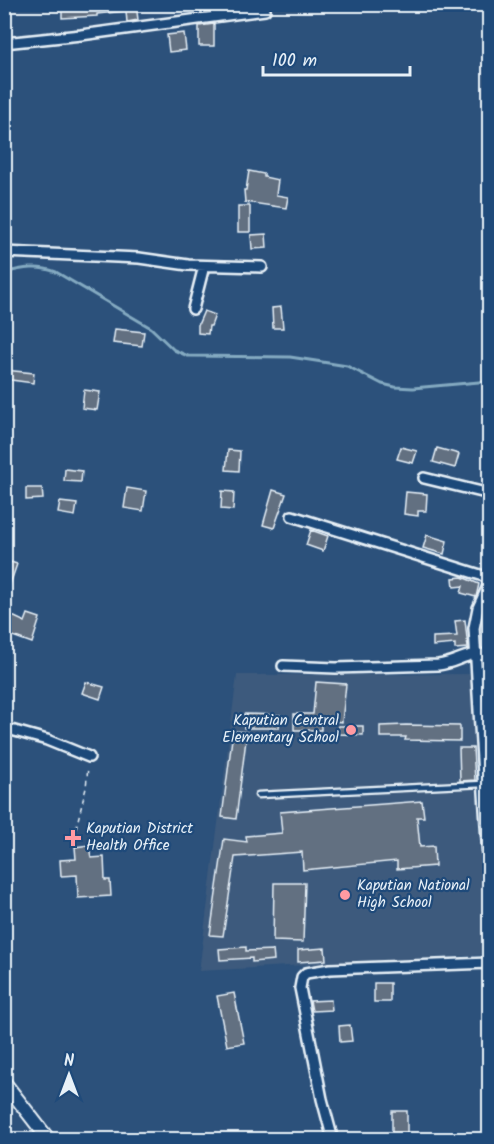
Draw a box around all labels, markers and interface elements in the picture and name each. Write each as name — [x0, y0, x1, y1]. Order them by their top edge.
scale bar — [263, 39, 410, 77]
text: 100 m — [272, 47, 317, 76]
place label: Kaputian Central Elementary School — [222, 709, 339, 750]
marker: Kaputian Central Elementary School — [344, 723, 358, 737]
place label: Kaputian District Health Office — [86, 817, 193, 858]
marker: Kaputian District Health Office — [64, 829, 82, 847]
place label: Kaputian National High School — [357, 874, 470, 915]
marker: Kaputian National High School — [338, 888, 352, 902]
north arrow — [39, 1045, 99, 1105]
text: N — [64, 1049, 74, 1074]

